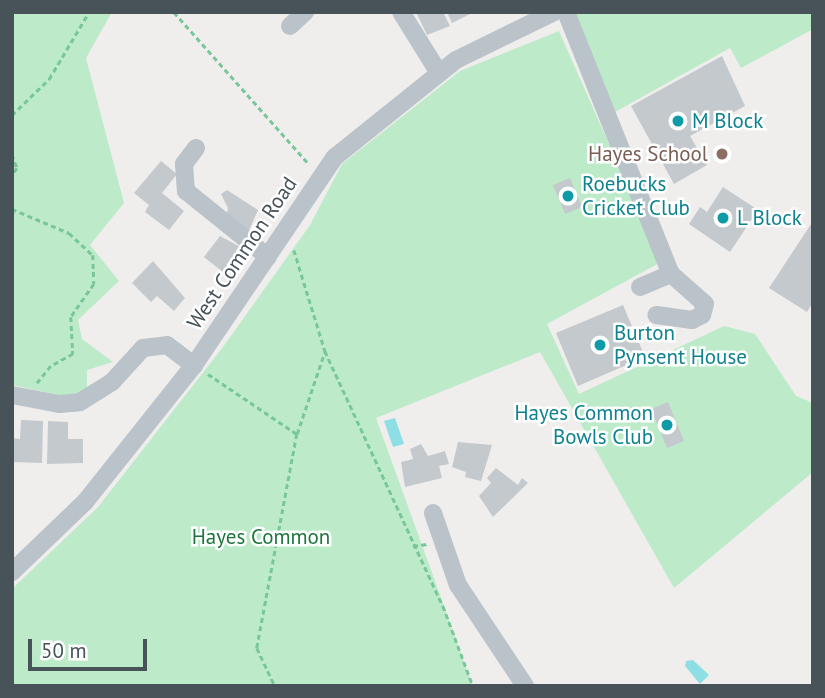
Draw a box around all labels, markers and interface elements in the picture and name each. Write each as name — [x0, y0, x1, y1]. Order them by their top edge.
place label: M Block — [692, 108, 763, 134]
marker: M Block — [670, 113, 686, 129]
place label: Hayes School — [588, 141, 708, 167]
marker: Hayes School — [714, 146, 730, 162]
place label: Roebucks Cricket Club — [582, 171, 690, 221]
street label: West Common Road — [182, 172, 302, 334]
marker: Roebucks Cricket Club — [560, 188, 576, 204]
place label: L Block — [737, 205, 803, 231]
marker: L Block — [715, 210, 731, 226]
place label: Burton Pynsent House — [614, 320, 747, 370]
marker: Burton Pynsent House — [592, 337, 608, 353]
place label: Hayes Common Bowls Club — [514, 400, 653, 450]
marker: Hayes Common Bowls Club — [659, 417, 675, 433]
park label: Hayes Common — [192, 524, 330, 550]
scale bar — [32, 624, 150, 668]
text: 50 m — [41, 637, 87, 664]

